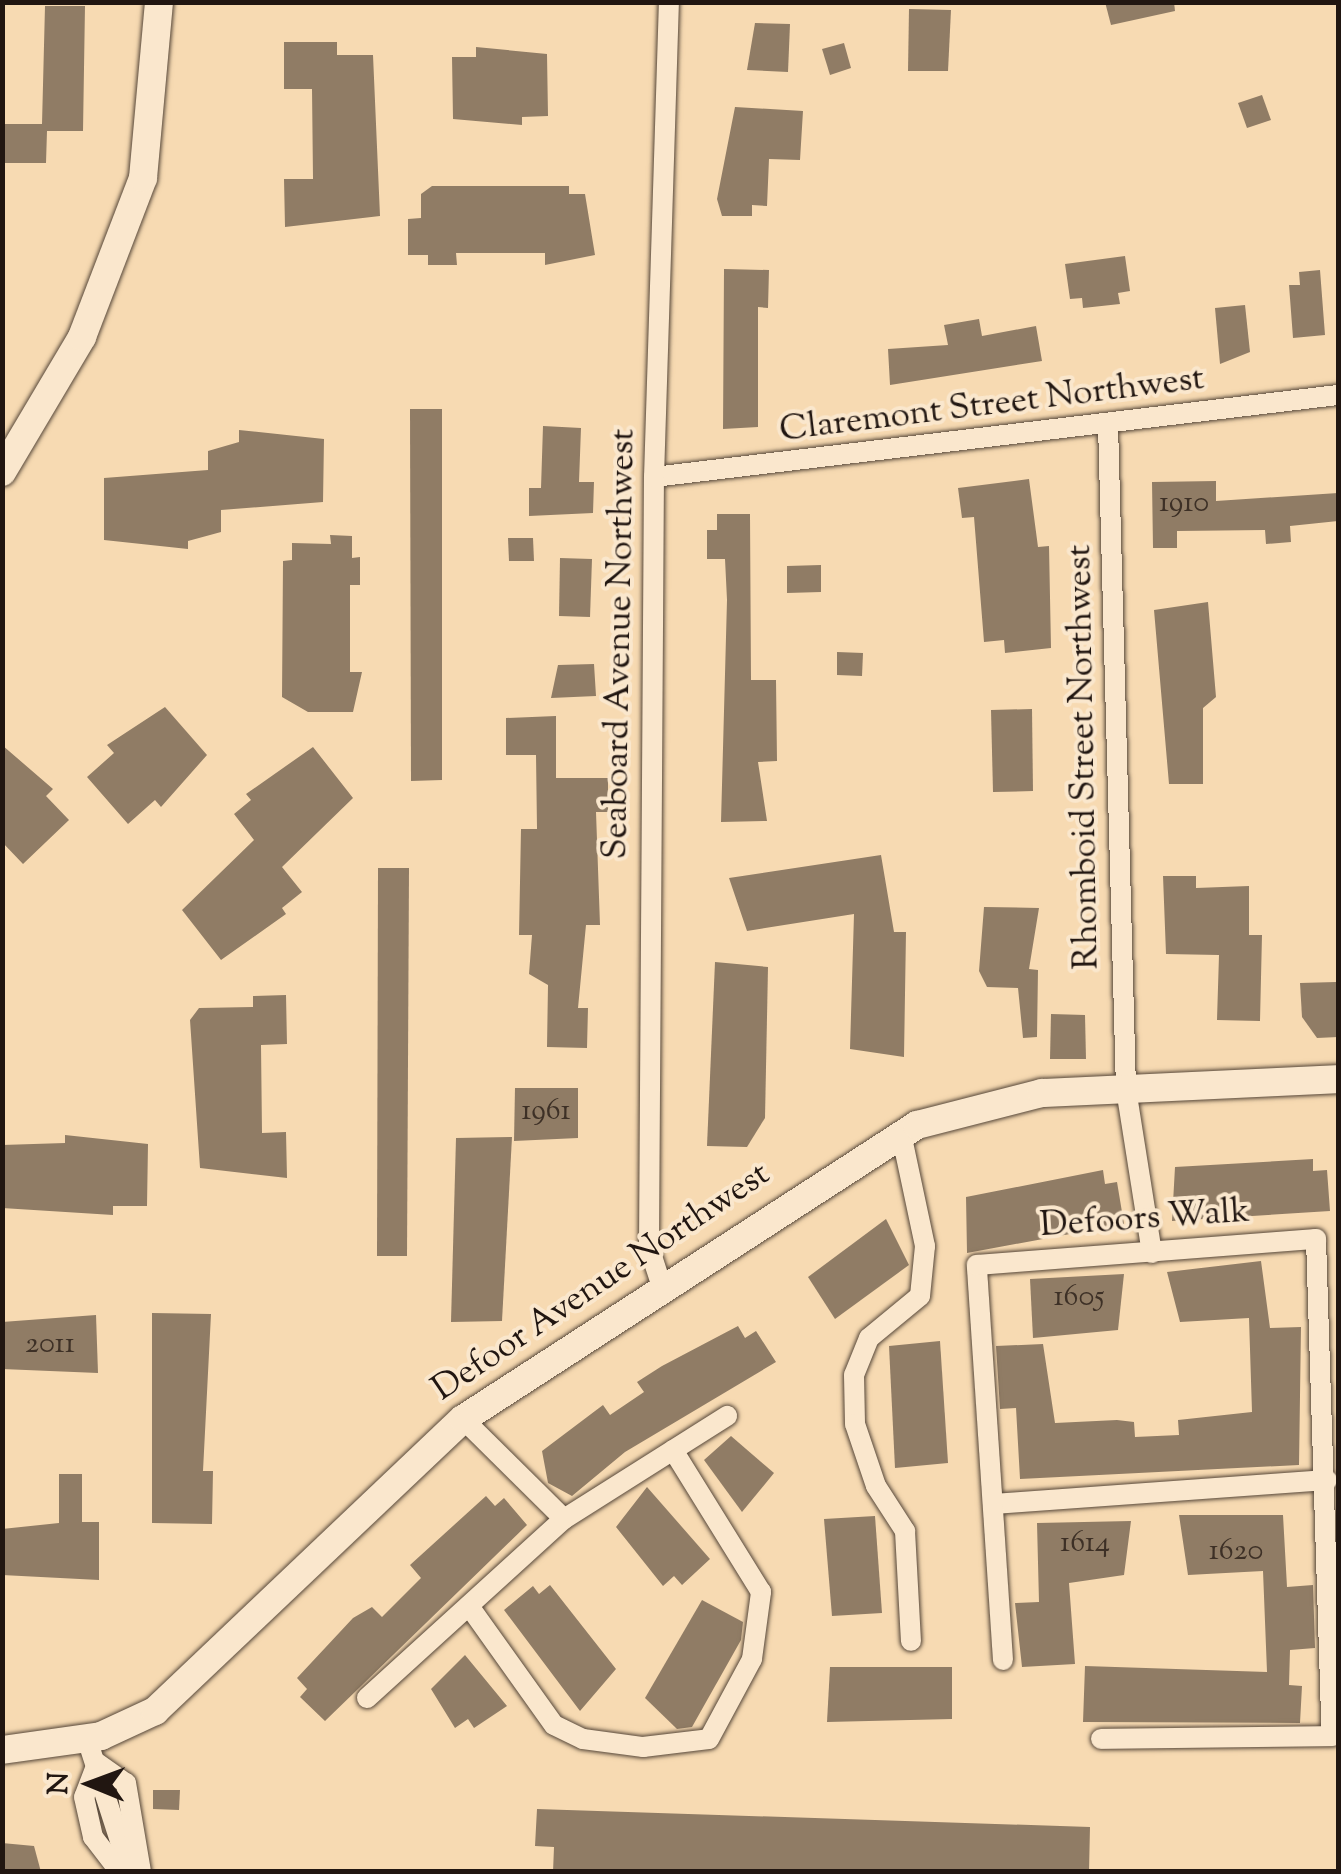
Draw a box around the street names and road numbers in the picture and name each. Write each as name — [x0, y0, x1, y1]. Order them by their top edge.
street label: Claremont Street Northwest — [777, 359, 1207, 453]
street label: Seaboard Avenue Northwest — [596, 428, 646, 860]
street label: Rhomboid Street Northwest — [1060, 544, 1110, 970]
street label: Defoor Avenue Northwest — [425, 1154, 779, 1412]
street label: Defoors Walk — [1039, 1192, 1251, 1248]

